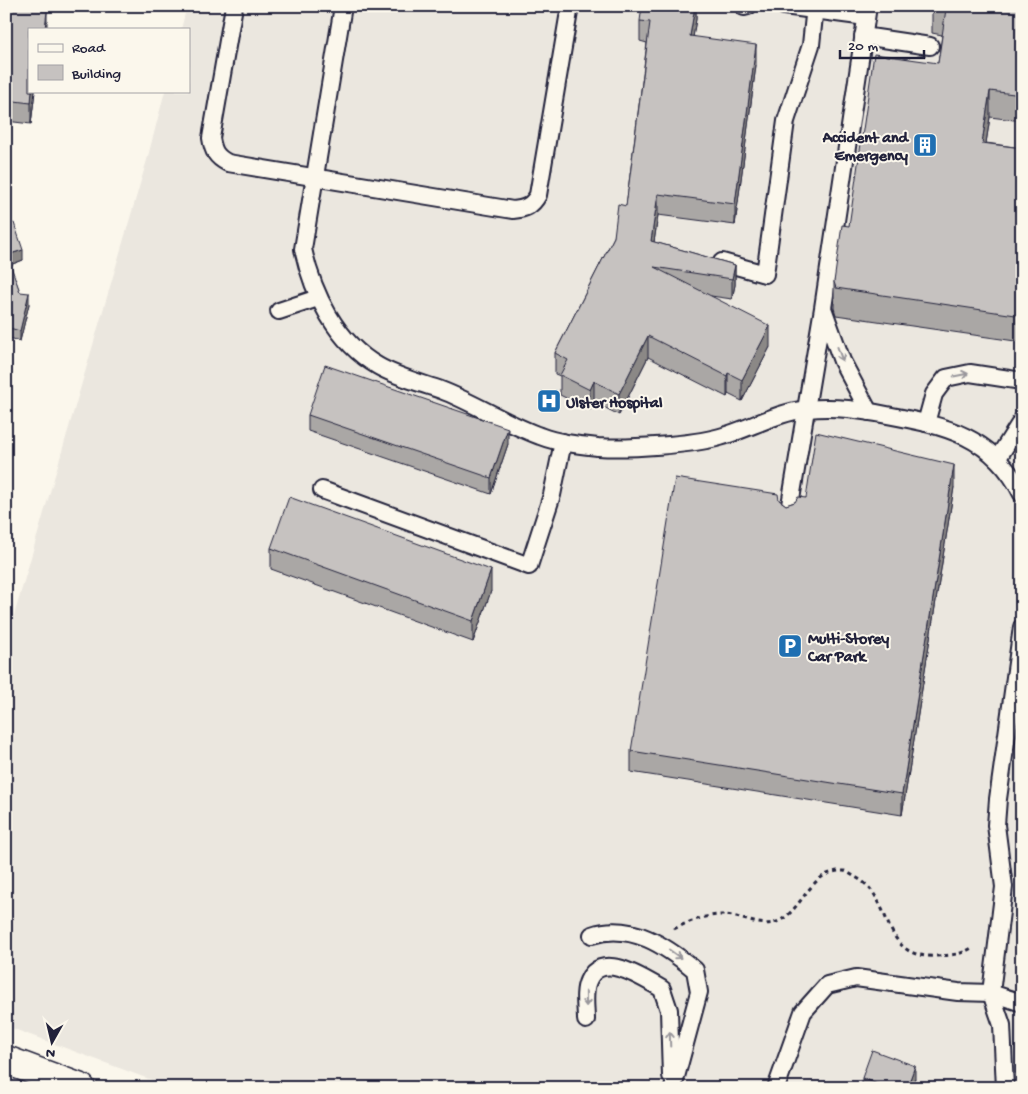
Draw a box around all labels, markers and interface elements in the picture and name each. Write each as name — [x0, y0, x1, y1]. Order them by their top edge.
legend — [28, 28, 190, 92]
scale bar — [840, 28, 924, 60]
text: 20 m — [848, 38, 878, 56]
text: Road — [72, 40, 106, 58]
text: Building — [71, 66, 121, 84]
place label: Accident and Emergency — [822, 130, 910, 167]
building icon: Accident and Emergency — [912, 132, 938, 158]
one-way arrow — [836, 346, 845, 362]
one-way arrow — [953, 370, 969, 379]
hospital icon: Ulster Hospital — [536, 388, 562, 414]
place label: Ulster Hospital — [566, 395, 663, 414]
place label: Multi-Storey Car Park — [807, 631, 889, 668]
parking icon: Multi-Storey Car Park — [777, 633, 803, 659]
one-way arrow — [668, 949, 682, 959]
one-way arrow — [581, 991, 590, 1007]
north arrow — [28, 1016, 78, 1066]
one-way arrow — [665, 1031, 674, 1047]
text: N — [45, 1043, 56, 1061]

